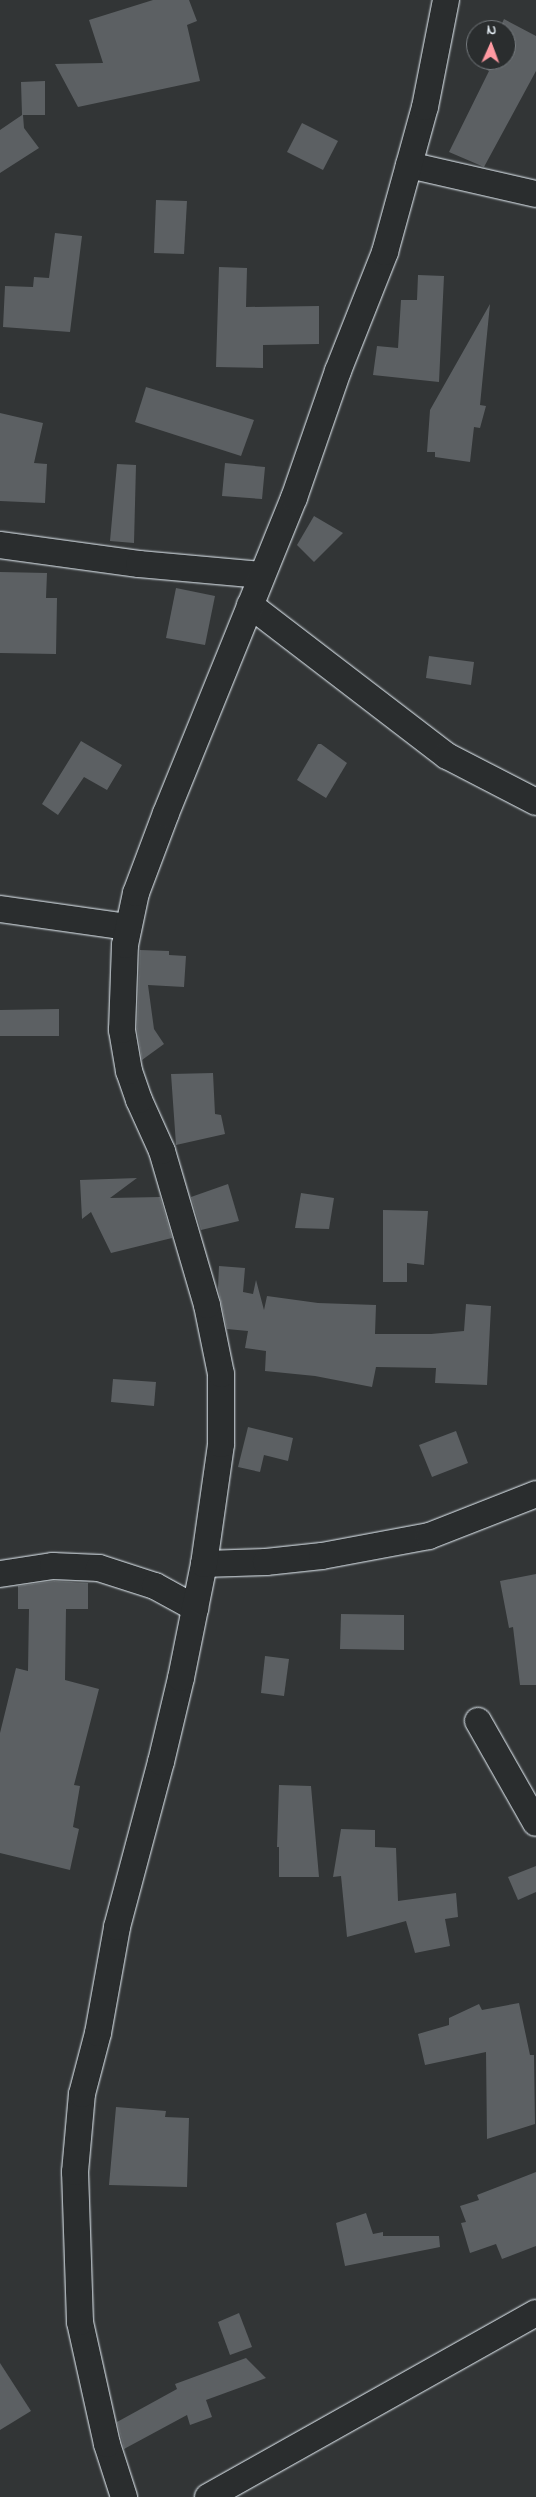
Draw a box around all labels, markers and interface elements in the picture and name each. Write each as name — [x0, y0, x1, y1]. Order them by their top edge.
north arrow — [466, 20, 516, 70]
text: N — [486, 20, 497, 41]

